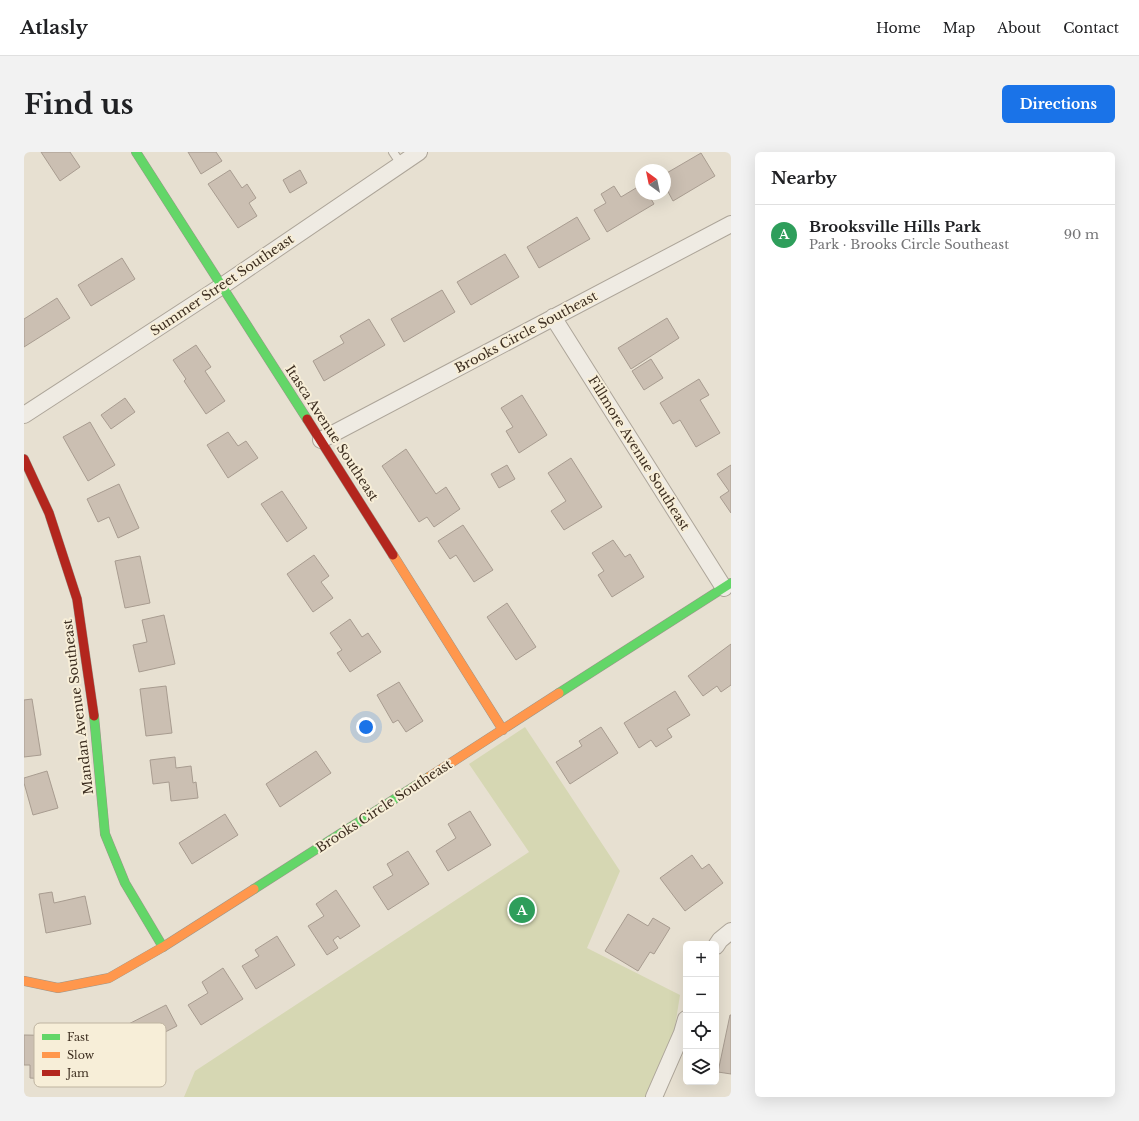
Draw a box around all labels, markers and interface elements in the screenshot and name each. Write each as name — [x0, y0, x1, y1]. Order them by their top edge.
text: Atlasly — [20, 16, 88, 39]
text: Home — [876, 19, 921, 37]
text: Map — [943, 19, 975, 37]
text: About — [997, 19, 1041, 37]
text: Contact — [1063, 19, 1119, 37]
button: Directions — [1002, 85, 1115, 123]
text: Find us — [24, 87, 134, 122]
north arrow — [635, 164, 671, 200]
text: Nearby — [771, 168, 837, 189]
text: Brooksville Hills Park — [809, 217, 981, 236]
text: A — [779, 226, 789, 243]
text: 90 m — [1064, 226, 1099, 243]
street label: Summer Street Southeast — [147, 230, 297, 340]
text: Park · Brooks Circle Southeast — [809, 236, 1009, 253]
street label: Brooks Circle Southeast — [452, 287, 600, 377]
street label: Itasca Avenue Southeast — [282, 362, 382, 504]
street label: Fillmore Avenue Southeast — [584, 373, 694, 533]
street label: Mandan Avenue Southeast — [59, 618, 97, 796]
your location — [356, 717, 376, 737]
street label: Brooks Circle Southeast — [313, 756, 455, 856]
pin: A — [509, 895, 535, 925]
map controls — [683, 941, 719, 1085]
button: + — [683, 941, 719, 977]
button: − — [683, 977, 719, 1013]
button: locate — [683, 1013, 719, 1049]
legend — [34, 1023, 166, 1087]
text: Fast — [67, 1030, 90, 1044]
text: Slow — [67, 1048, 95, 1062]
button: layers — [683, 1049, 719, 1085]
text: Jam — [65, 1066, 89, 1080]

